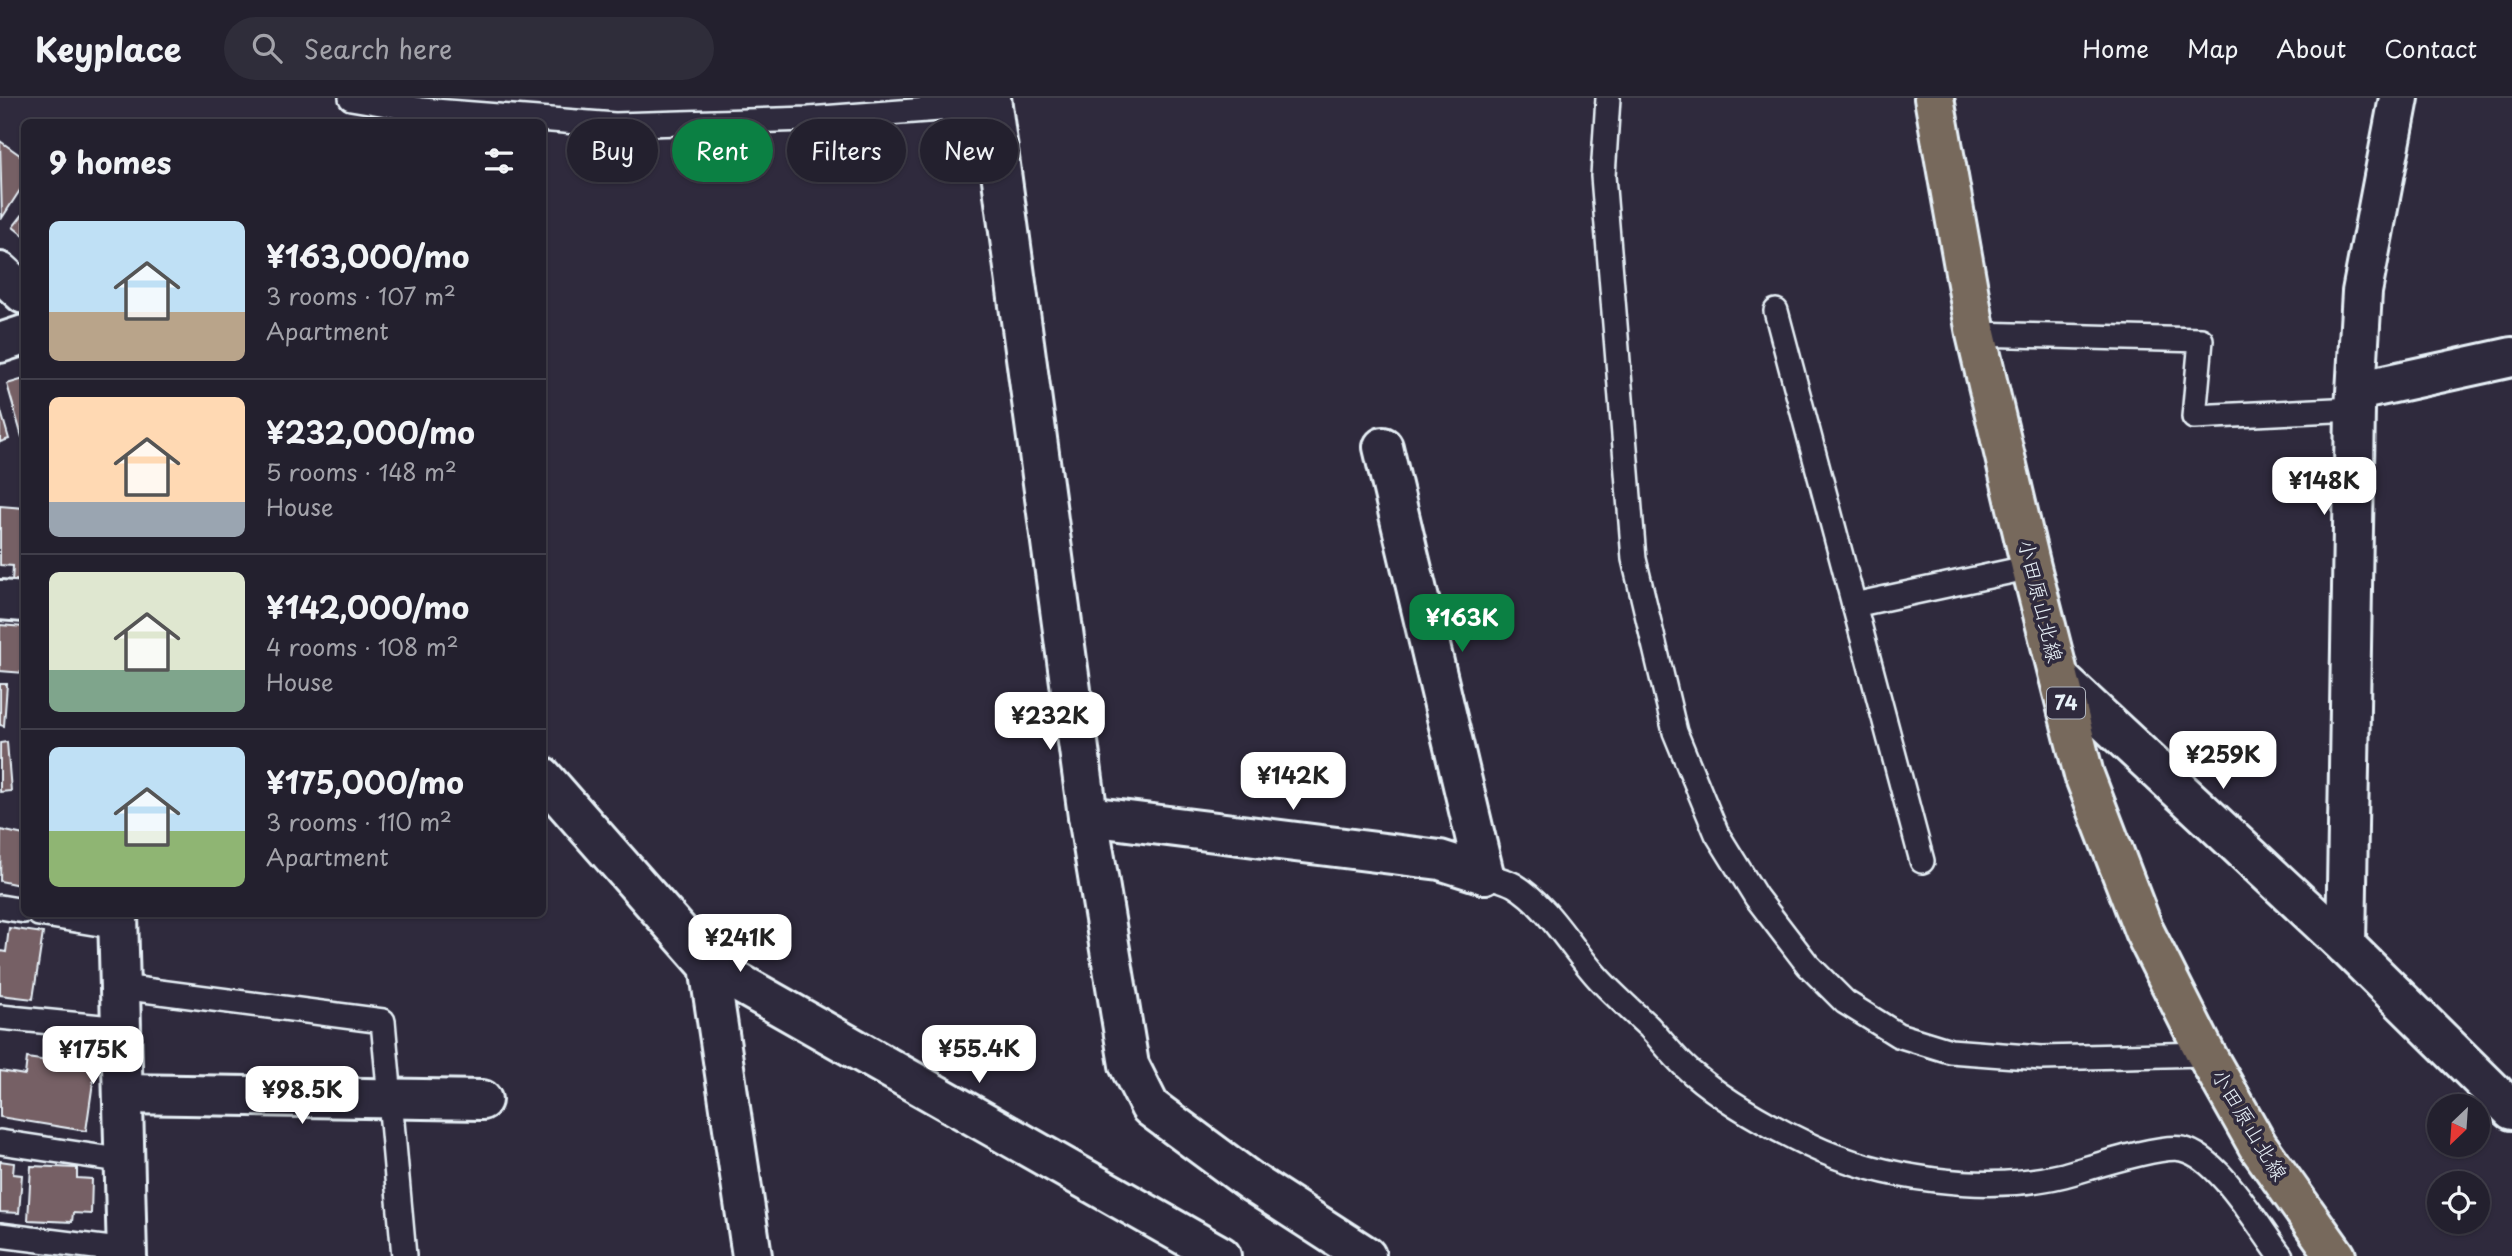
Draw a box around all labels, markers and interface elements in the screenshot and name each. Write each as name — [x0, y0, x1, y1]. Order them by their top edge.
search box — [224, 17, 714, 80]
text: Keyplace — [35, 23, 182, 73]
icon: search — [248, 29, 286, 67]
text: Search here — [304, 29, 452, 68]
text: Home — [2082, 30, 2149, 66]
text: Map — [2187, 30, 2238, 66]
text: About — [2276, 30, 2346, 66]
text: Contact — [2384, 30, 2477, 66]
chip: Buy — [567, 119, 658, 182]
chip: Rent — [672, 119, 773, 182]
chip: Filters — [787, 119, 906, 182]
chip: New — [920, 119, 1018, 182]
text: 9 homes — [49, 139, 171, 184]
icon: filters — [480, 142, 518, 180]
text: ¥163,000/mo — [266, 233, 469, 278]
icon: home — [105, 249, 189, 333]
text: 3 rooms · 107 m² — [266, 278, 456, 313]
text: Apartment — [266, 313, 389, 348]
text: ¥232,000/mo — [266, 409, 475, 454]
icon: home — [105, 425, 189, 509]
text: 5 rooms · 148 m² — [266, 454, 457, 489]
pin: ¥148K — [2275, 458, 2373, 517]
text: ¥148K — [2288, 462, 2360, 497]
text: House — [266, 489, 333, 524]
street label: 小田原山北線 — [2011, 536, 2073, 666]
text: ¥142,000/mo — [266, 584, 469, 629]
pin: ¥163K — [1413, 594, 1511, 654]
text: ¥163K — [1425, 599, 1499, 634]
icon: home — [105, 600, 189, 684]
text: 4 rooms · 108 m² — [266, 629, 459, 664]
text: House — [266, 664, 333, 699]
road number: 74 — [2047, 688, 2085, 718]
pin: ¥232K — [1001, 692, 1099, 752]
text: ¥232K — [1011, 697, 1089, 732]
pin: ¥259K — [2174, 732, 2272, 791]
text: ¥259K — [2185, 736, 2261, 771]
pin: ¥142K — [1244, 752, 1342, 812]
text: ¥142K — [1257, 757, 1329, 792]
text: ¥175,000/mo — [266, 759, 464, 804]
icon: home — [105, 775, 189, 859]
text: 3 rooms · 110 m² — [266, 804, 452, 839]
text: Apartment — [266, 839, 389, 874]
pin: ¥241K — [691, 914, 789, 974]
text: ¥241K — [704, 919, 776, 954]
pin: ¥175K — [44, 1026, 142, 1086]
pin: ¥55.4K — [922, 1026, 1036, 1085]
text: ¥55.4K — [938, 1030, 1020, 1065]
text: ¥175K — [59, 1031, 128, 1066]
street label: 小田原山北線 — [2205, 1062, 2297, 1186]
pin: ¥98.5K — [245, 1066, 359, 1126]
text: ¥98.5K — [262, 1071, 342, 1106]
north arrow — [2427, 1094, 2490, 1157]
map controls — [2427, 1094, 2490, 1234]
button: locate — [2427, 1171, 2490, 1234]

